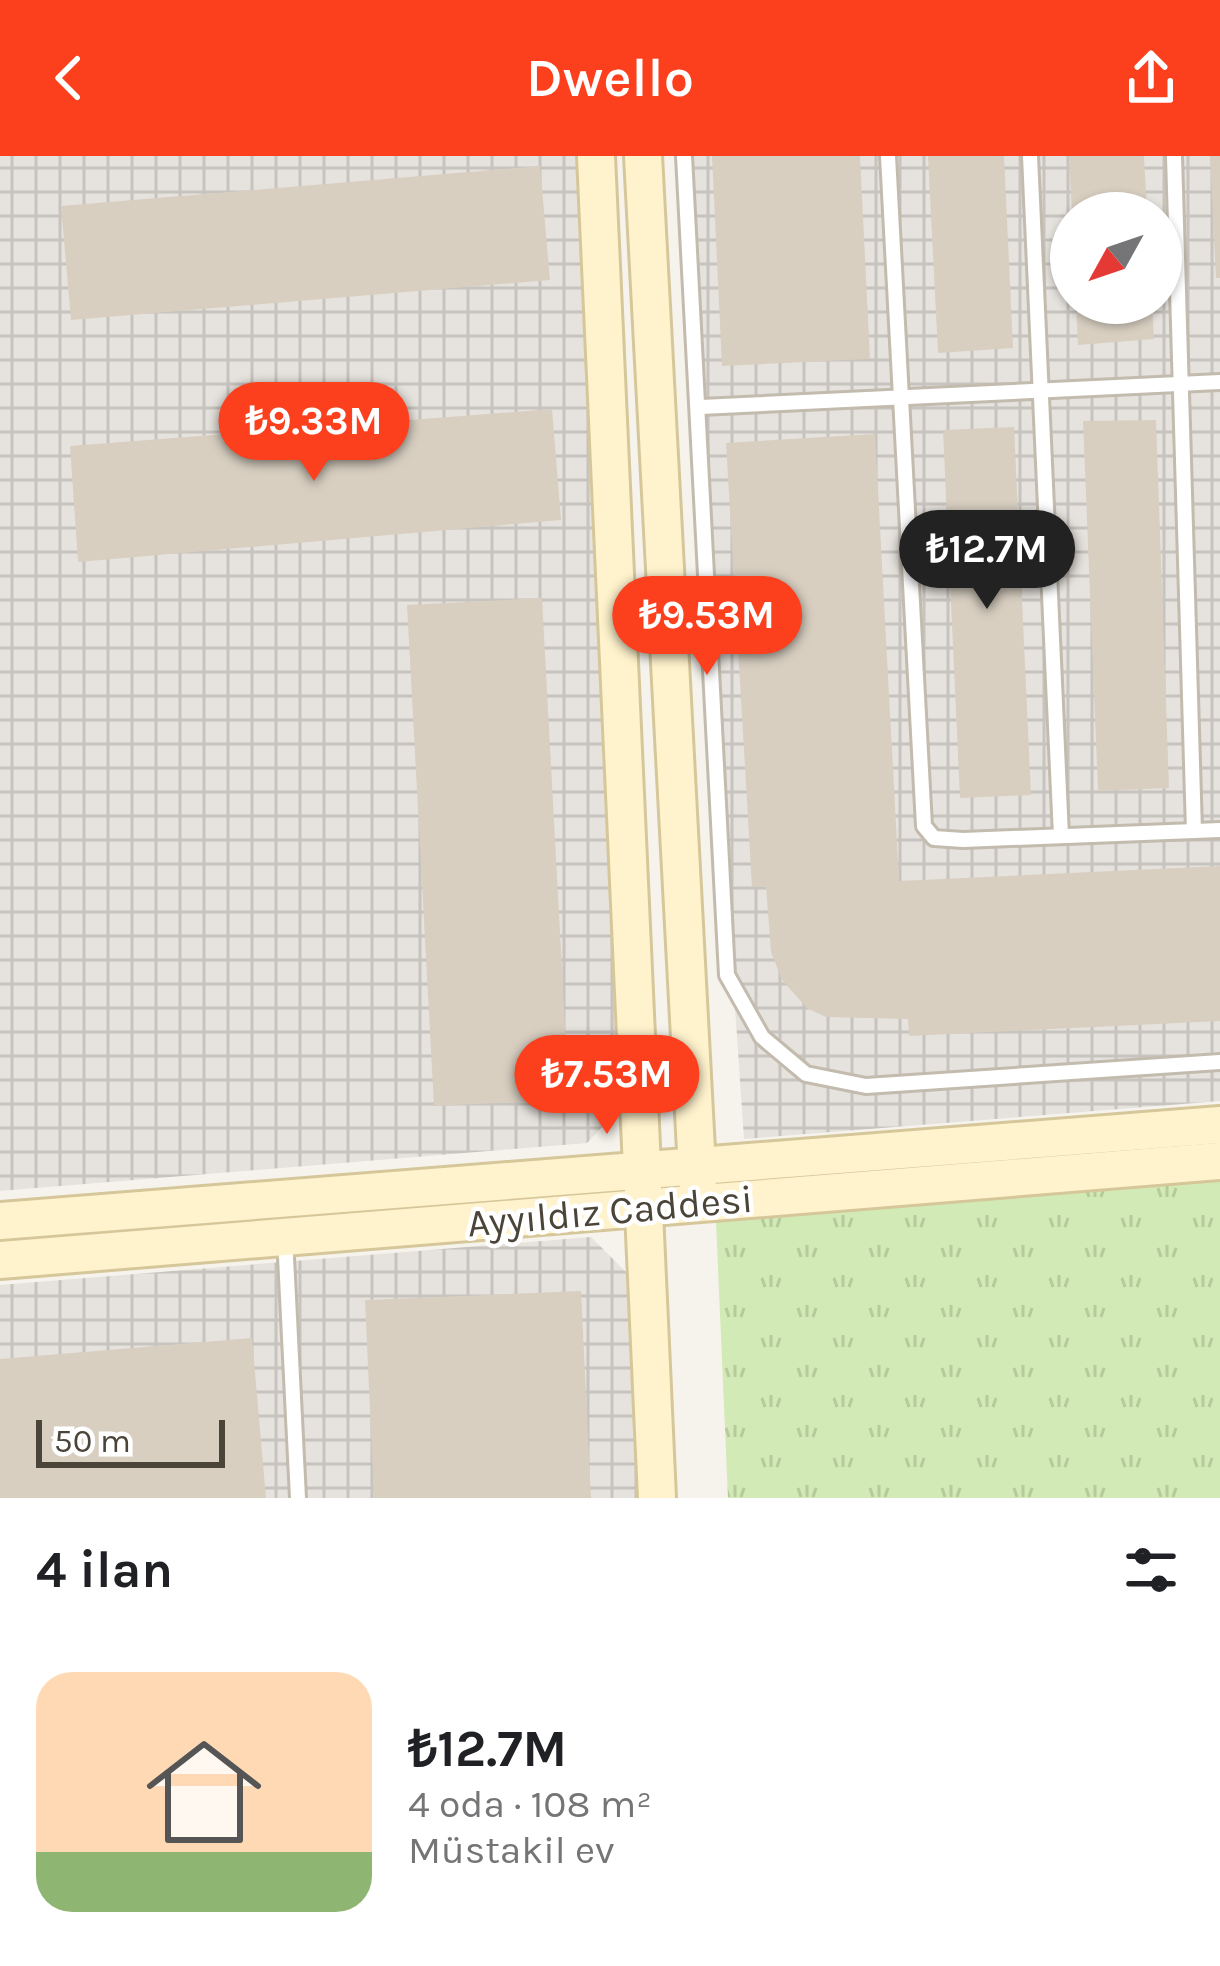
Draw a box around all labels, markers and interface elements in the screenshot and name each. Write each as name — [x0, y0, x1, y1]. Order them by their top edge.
icon: back — [36, 45, 102, 111]
icon: share — [1118, 45, 1184, 111]
text: Dwello — [526, 46, 694, 110]
north arrow — [1050, 192, 1182, 324]
map controls — [1050, 192, 1182, 324]
pin: ₺9.33M — [216, 382, 412, 484]
text: ₺9.33M — [245, 398, 383, 444]
pin: ₺12.7M — [889, 510, 1085, 612]
text: ₺12.7M — [926, 526, 1048, 572]
pin: ₺9.53M — [609, 576, 805, 678]
text: ₺9.53M — [639, 592, 775, 638]
pin: ₺7.53M — [509, 1035, 705, 1137]
text: ₺7.53M — [541, 1051, 673, 1097]
street label: Ayyıldız Caddesi — [465, 1176, 755, 1246]
scale bar — [36, 1414, 225, 1467]
text: 50 m — [54, 1422, 131, 1460]
icon: filters — [1118, 1537, 1184, 1603]
text: 4 ilan — [36, 1540, 173, 1600]
text: ₺12.7M — [408, 1719, 567, 1779]
icon: home — [132, 1720, 276, 1864]
text: 4 oda · 108 m² — [408, 1781, 652, 1827]
text: Müstakil ev — [408, 1827, 615, 1873]

